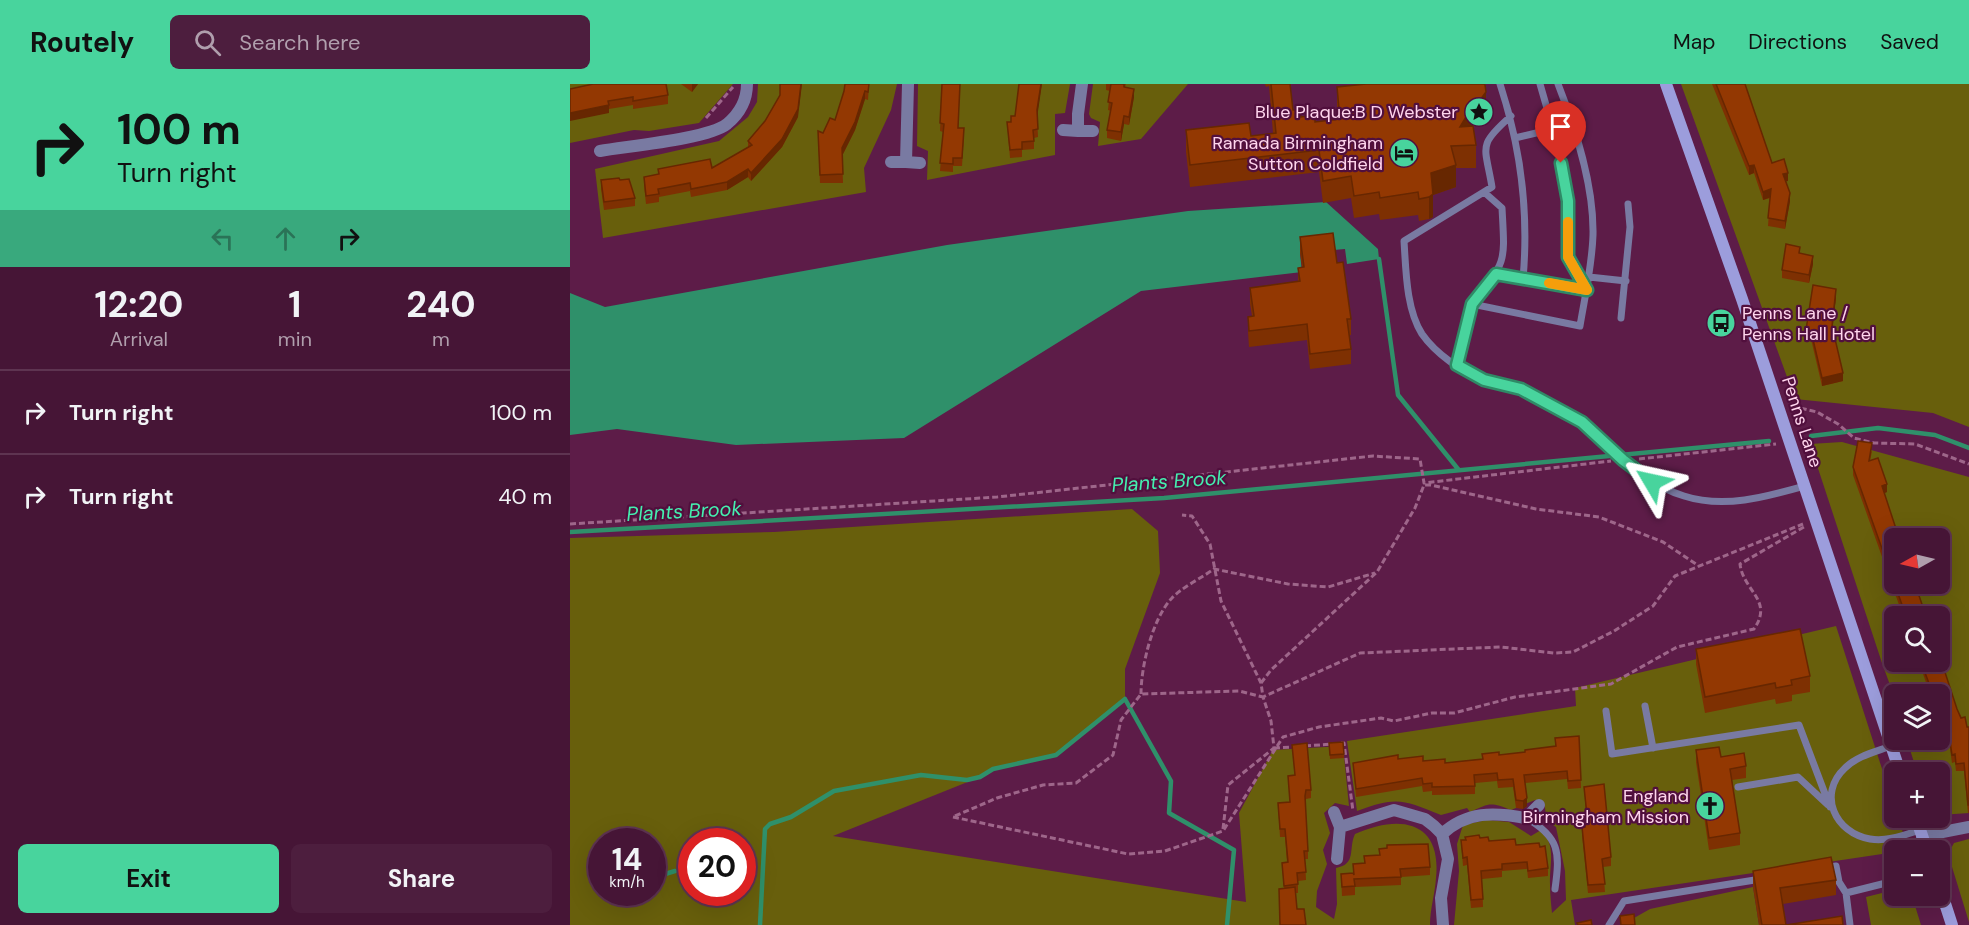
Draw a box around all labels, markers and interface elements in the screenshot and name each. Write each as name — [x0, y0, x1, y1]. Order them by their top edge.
search box — [170, 15, 590, 69]
text: Routely — [30, 24, 134, 61]
icon: search — [191, 26, 224, 59]
text: Search here — [239, 28, 361, 57]
text: Map — [1673, 28, 1715, 56]
text: Directions — [1748, 28, 1847, 56]
text: Saved — [1880, 28, 1939, 56]
place icon: Blue Plaque:B D Webster — [1463, 96, 1495, 128]
place label: Blue Plaque:B D Webster — [1255, 100, 1458, 124]
pin — [1535, 101, 1586, 163]
text: 100 m — [117, 102, 241, 157]
icon: right — [18, 108, 96, 186]
icon: arrive — [1544, 110, 1577, 143]
place label: Ramada Birmingham Sutton Coldfield — [1212, 131, 1383, 176]
hotel icon: Ramada Birmingham Sutton Coldfield — [1388, 137, 1420, 169]
text: Turn right — [117, 155, 237, 190]
icon: left — [206, 222, 239, 255]
icon: ahead — [269, 222, 302, 255]
icon: right — [332, 222, 365, 255]
text: 12:20 — [94, 281, 183, 328]
text: 1 — [288, 281, 301, 328]
text: 240 — [406, 281, 476, 328]
place label: Penns Lane / Penns Hall Hotel — [1742, 301, 1875, 346]
bus stop icon: Penns Lane / Penns Hall Hotel — [1705, 307, 1737, 339]
text: Arrival — [110, 326, 168, 352]
text: min — [278, 326, 312, 352]
text: m — [432, 326, 450, 352]
street label: Penns Lane — [1776, 373, 1828, 471]
icon: right — [18, 396, 51, 429]
text: Turn right — [69, 398, 174, 427]
text: 100 m — [490, 398, 552, 427]
position arrow — [1620, 450, 1684, 514]
water label: Plants Brook — [1111, 464, 1228, 498]
icon: right — [18, 480, 51, 513]
text: Turn right — [69, 482, 174, 511]
text: 40 m — [498, 482, 552, 511]
water label: Plants Brook — [626, 495, 743, 527]
north arrow — [1884, 528, 1950, 594]
map controls — [1884, 528, 1950, 906]
button: search — [1884, 606, 1950, 672]
button: layers — [1884, 684, 1950, 750]
button: + — [1884, 762, 1950, 828]
place label: England Birmingham Mission — [1523, 784, 1689, 829]
church icon: England Birmingham Mission — [1694, 790, 1726, 822]
speed limit sign: 20 — [678, 828, 756, 906]
text: 14 — [612, 840, 642, 879]
button: − — [1884, 840, 1950, 906]
button: Exit — [18, 844, 279, 913]
button: Share — [291, 844, 552, 913]
text: km/h — [609, 872, 645, 892]

